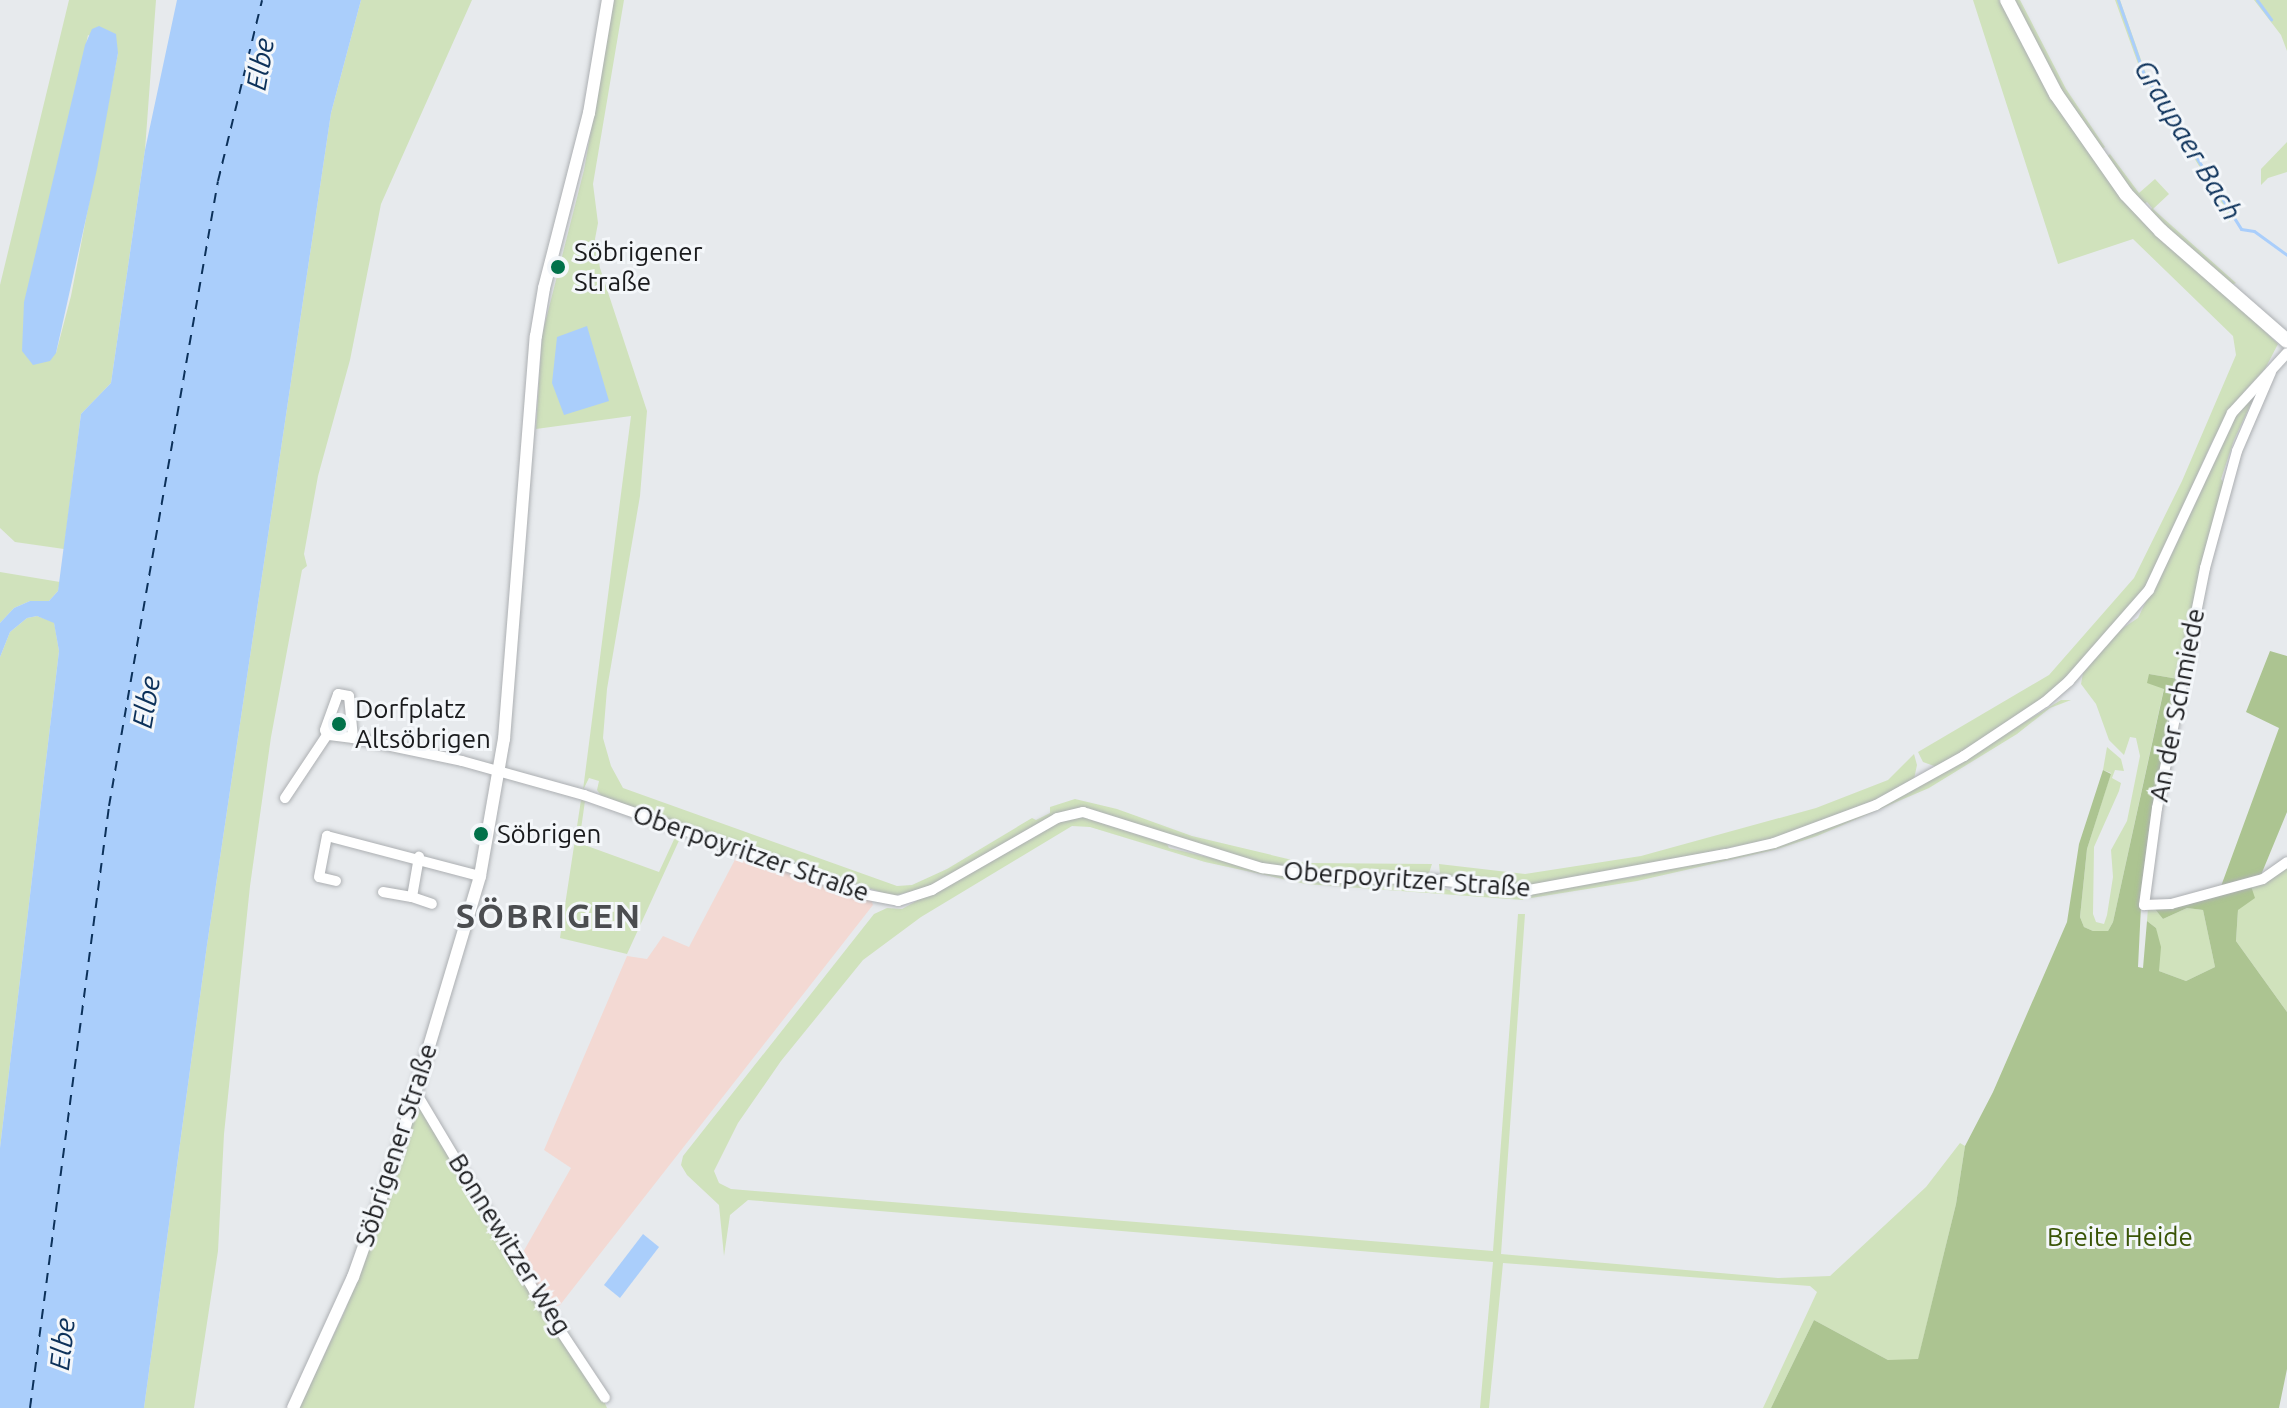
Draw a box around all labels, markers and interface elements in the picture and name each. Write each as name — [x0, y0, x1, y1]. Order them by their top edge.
water label: Elbe — [239, 35, 281, 93]
water label: Graupaer Bach — [2127, 54, 2249, 226]
place label: Söbrigener Straße — [574, 236, 703, 298]
marker: Söbrigener Straße — [549, 258, 567, 276]
street label: An der Schmiede — [2143, 606, 2211, 804]
water label: Elbe — [125, 673, 167, 731]
place label: Dorfplatz Altsöbrigen — [355, 693, 491, 754]
marker: Dorfplatz Altsöbrigen — [330, 715, 348, 733]
street label: Oberpoyritzer Straße — [629, 798, 873, 908]
place label: Söbrigen — [497, 818, 601, 850]
marker: Söbrigen — [472, 825, 490, 843]
street label: Oberpoyritzer Straße — [1282, 855, 1532, 903]
district label: SÖBRIGEN — [456, 896, 642, 936]
street label: Söbrigener Straße — [348, 1040, 444, 1250]
street label: Bonnewitzer Weg — [442, 1148, 578, 1340]
park label: Breite Heide — [2047, 1221, 2193, 1253]
water label: Elbe — [42, 1316, 82, 1372]

